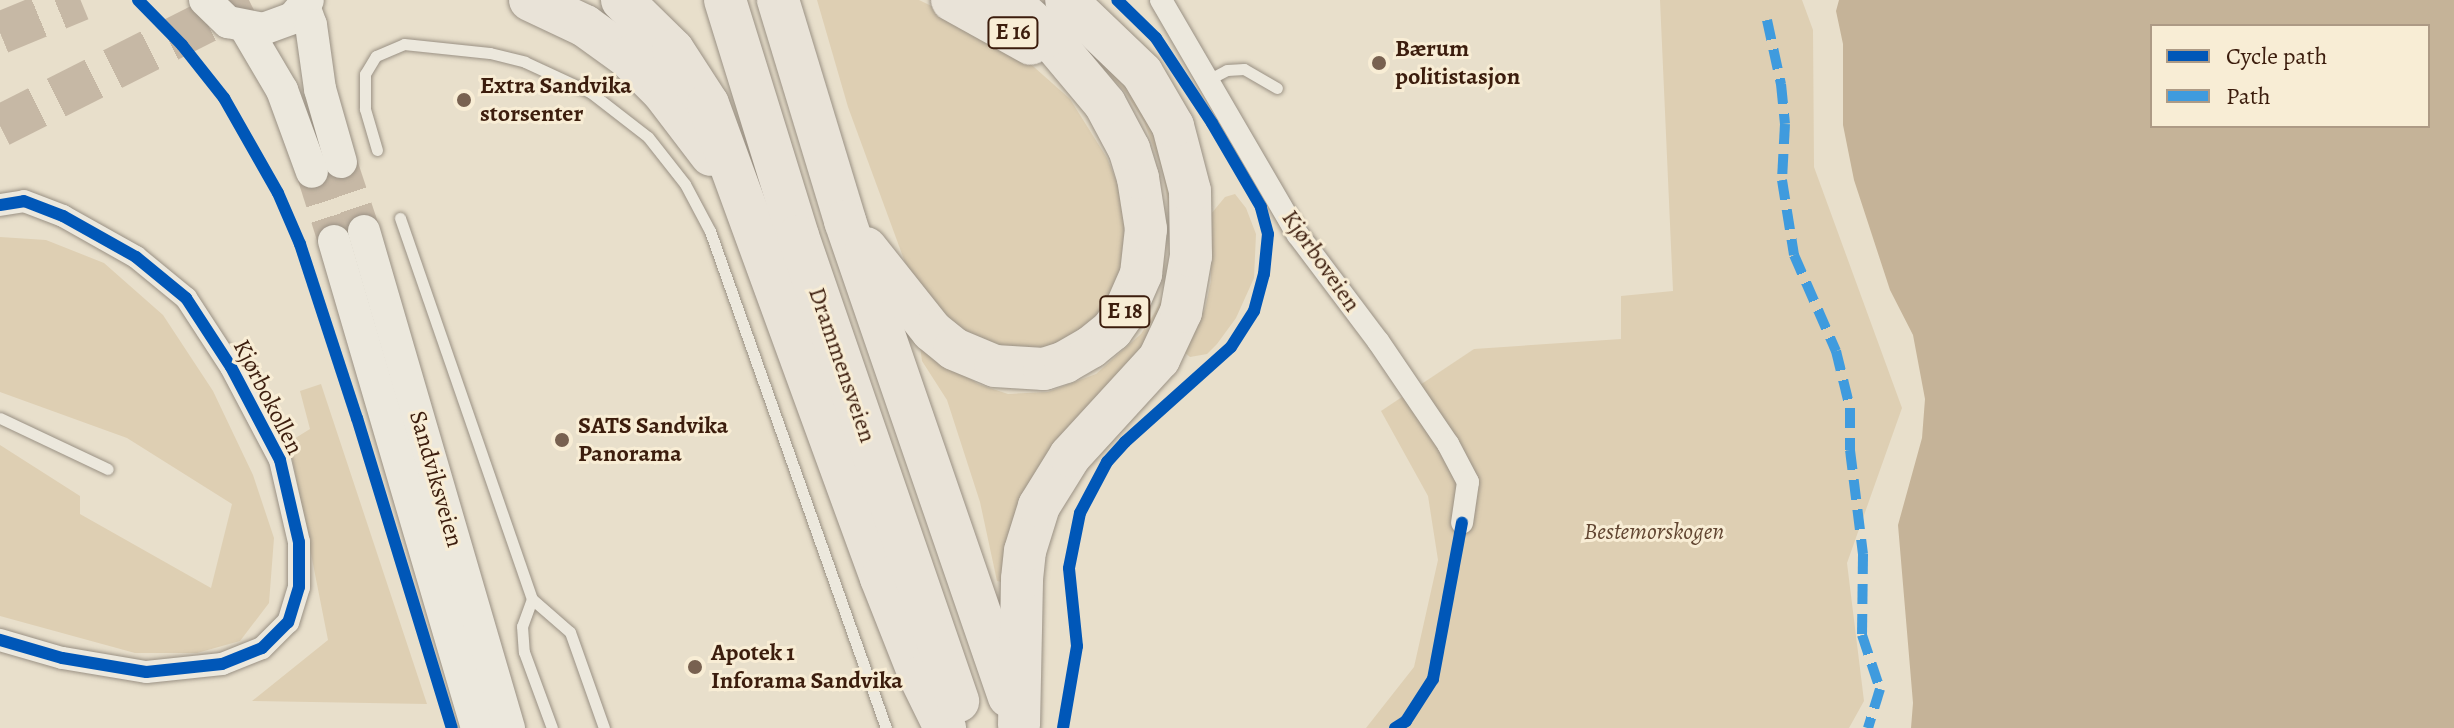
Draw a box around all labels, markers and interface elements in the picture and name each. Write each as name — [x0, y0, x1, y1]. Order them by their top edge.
road number: E 16 — [987, 15, 1039, 51]
legend — [2150, 24, 2430, 128]
place label: Bærum politistasjon — [1395, 35, 1520, 91]
text: Cycle path — [2226, 40, 2327, 72]
marker: Bærum politistasjon — [1370, 54, 1388, 72]
place label: Extra Sandvika storsenter — [480, 72, 632, 128]
text: Path — [2226, 80, 2271, 112]
marker: Extra Sandvika storsenter — [455, 91, 473, 109]
street label: Kjørboveien — [1275, 205, 1367, 317]
street label: Drammensveien — [802, 284, 882, 446]
road number: E 18 — [1099, 294, 1151, 330]
street label: Kjørbokollen — [227, 335, 309, 459]
street label: Sandviksveien — [403, 408, 469, 550]
place label: SATS Sandvika Panorama — [578, 412, 728, 468]
marker: SATS Sandvika Panorama — [553, 431, 571, 449]
park label: Bestemorskogen — [1584, 518, 1724, 546]
place label: Apotek 1 Inforama Sandvika — [711, 639, 903, 695]
marker: Apotek 1 Inforama Sandvika — [686, 658, 704, 676]

